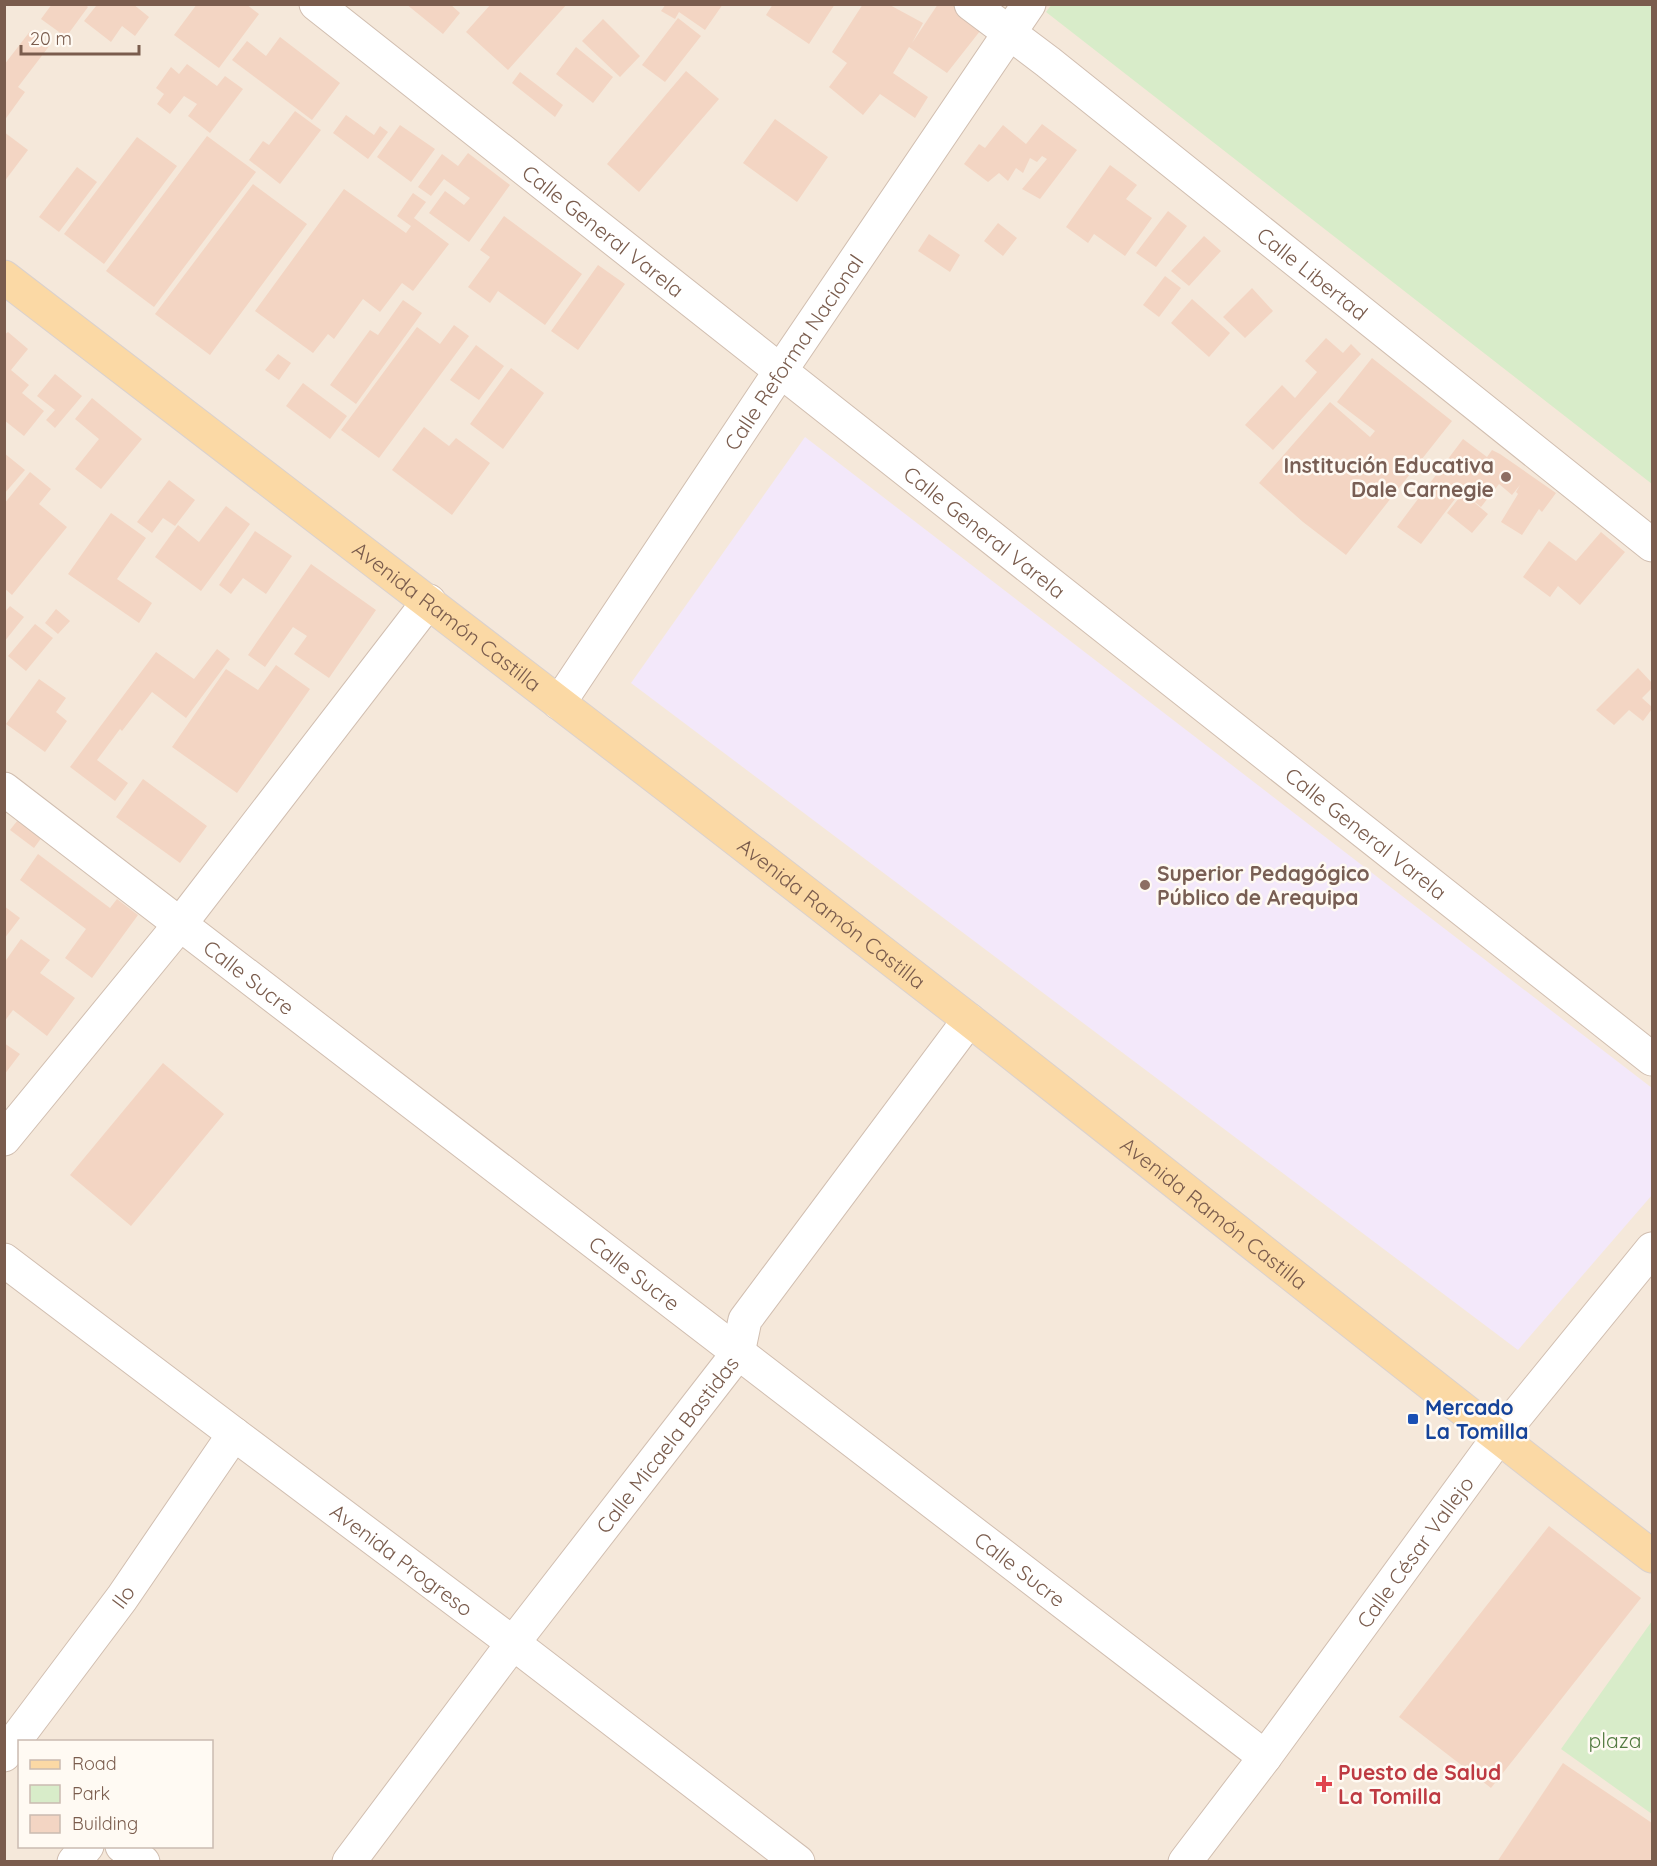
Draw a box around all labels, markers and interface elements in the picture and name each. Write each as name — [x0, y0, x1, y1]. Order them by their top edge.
scale bar — [21, 18, 140, 56]
text: 20 m — [30, 27, 72, 50]
street label: Calle General Varela — [517, 159, 689, 303]
street label: Calle Libertad — [1252, 221, 1373, 326]
street label: Calle Reforma Nacional — [718, 249, 869, 455]
place label: Institución Educativa Dale Carnegie — [1283, 452, 1494, 502]
street label: Calle General Varela — [899, 460, 1071, 604]
marker: Institución Educativa Dale Carnegie — [1499, 470, 1513, 484]
street label: Avenida Ramón Castilla — [348, 536, 546, 697]
street label: Calle General Varela — [1280, 761, 1452, 905]
street label: Avenida Ramón Castilla — [733, 832, 931, 994]
place label: Superior Pedagógico Público de Arequipa — [1157, 860, 1370, 910]
marker: Superior Pedagógico Público de Arequipa — [1138, 878, 1152, 892]
street label: Calle Sucre — [198, 934, 300, 1020]
street label: Avenida Ramón Castilla — [1116, 1131, 1313, 1295]
street label: Calle Sucre — [584, 1230, 685, 1316]
street label: Calle Micaela Bastidas — [590, 1351, 744, 1538]
place label: Mercado La Tomilla — [1425, 1394, 1528, 1444]
marker: Mercado La Tomilla — [1406, 1412, 1420, 1426]
street label: Calle César Vallejo — [1351, 1471, 1479, 1633]
street label: Avenida Progreso — [325, 1498, 478, 1622]
street label: Calle Sucre — [970, 1526, 1071, 1612]
street label: Ilo — [106, 1580, 140, 1614]
park label: plaza — [1588, 1727, 1642, 1753]
legend — [18, 1740, 213, 1848]
text: Road — [72, 1752, 117, 1775]
place label: Puesto de Salud La Tomilla — [1338, 1759, 1501, 1809]
marker: Puesto de Salud La Tomilla — [1315, 1775, 1333, 1793]
text: Park — [72, 1782, 110, 1805]
text: Building — [72, 1812, 138, 1835]

